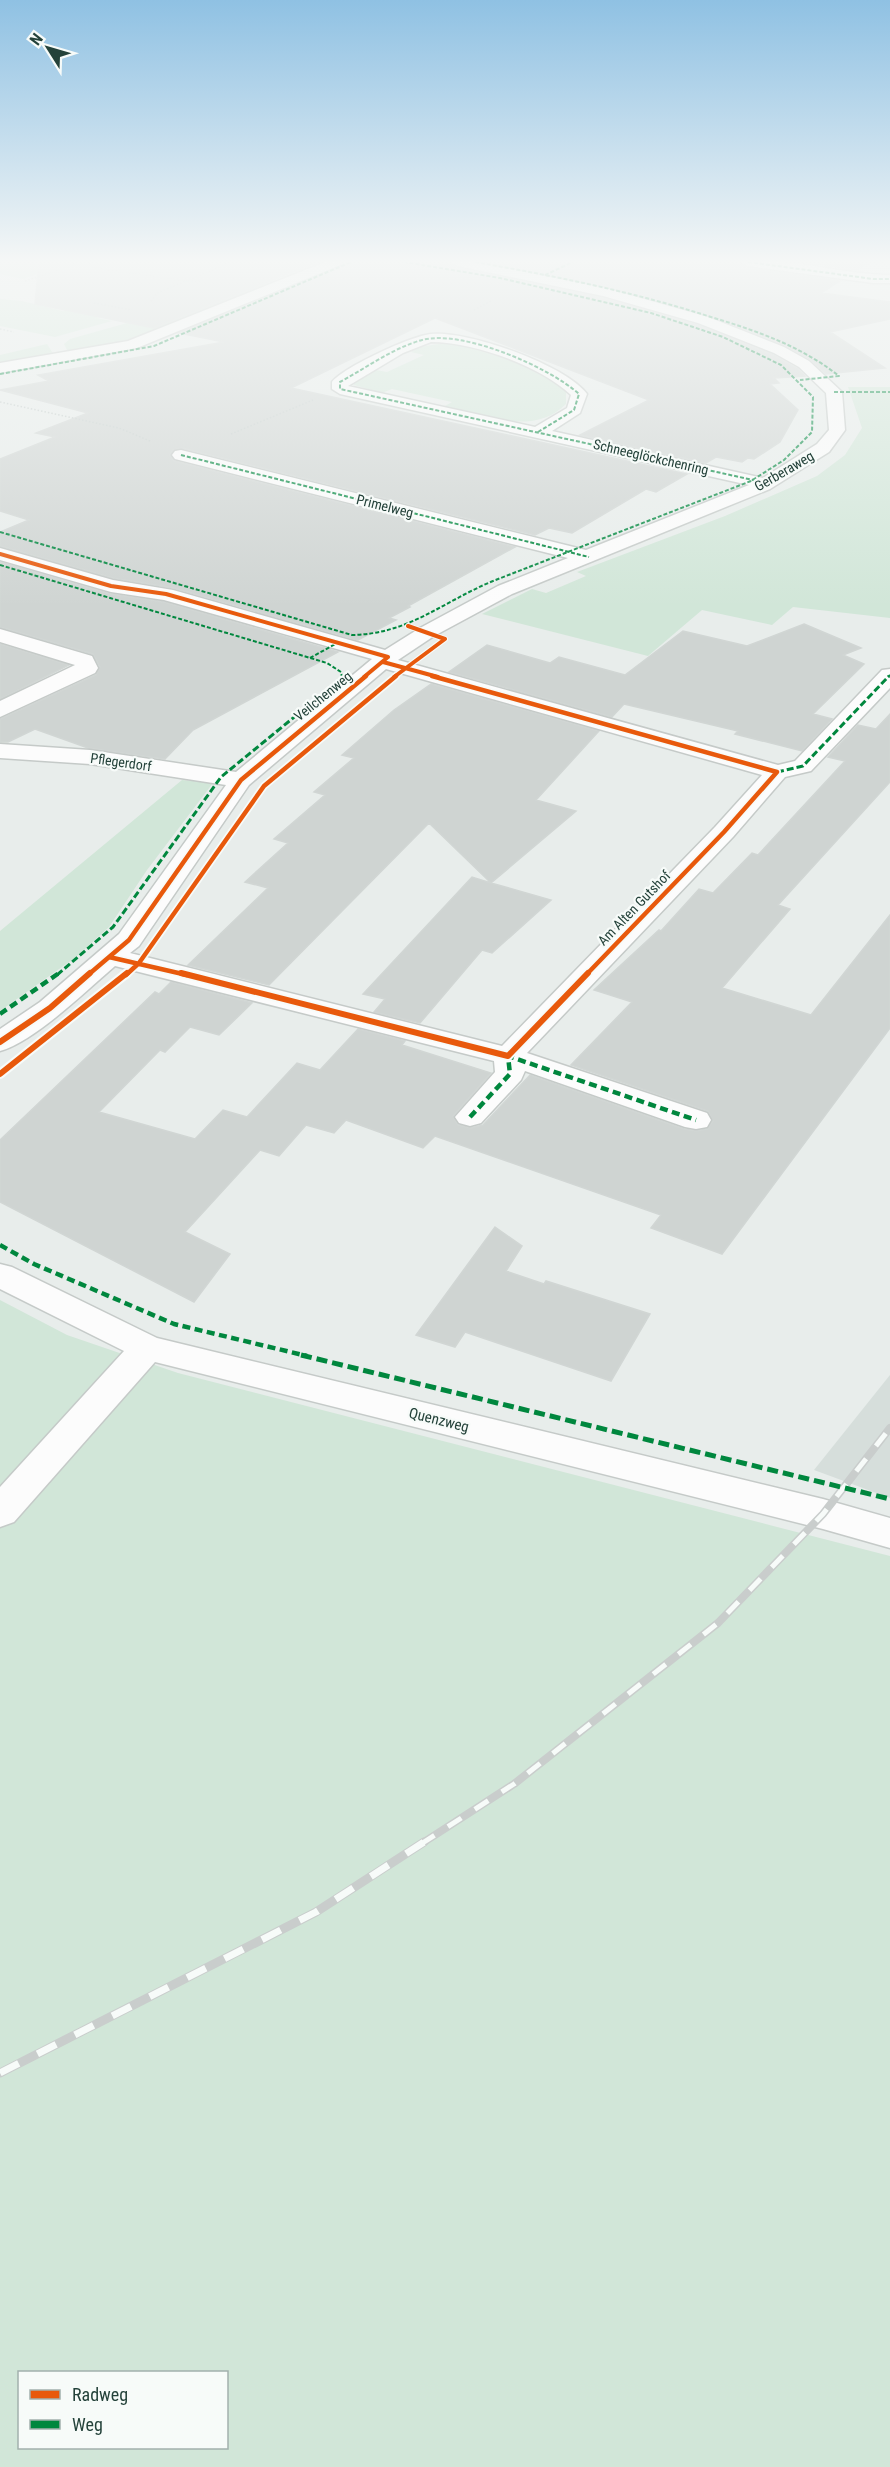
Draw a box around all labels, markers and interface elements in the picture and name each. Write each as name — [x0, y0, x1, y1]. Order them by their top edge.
north arrow — [18, 18, 78, 78]
text: N — [26, 30, 47, 49]
street label: Schneeglöckchenring — [592, 436, 710, 478]
street label: Gerberaweg — [751, 448, 817, 494]
street label: Primelweg — [355, 491, 415, 521]
street label: Veilchenweg — [291, 668, 355, 724]
street label: Pflegerdorf — [89, 750, 153, 774]
street label: Am Alten Gutshof — [594, 867, 674, 949]
street label: Quenzweg — [407, 1404, 471, 1436]
legend — [18, 2371, 228, 2449]
text: Radweg — [72, 2384, 128, 2405]
text: Weg — [72, 2414, 103, 2435]

